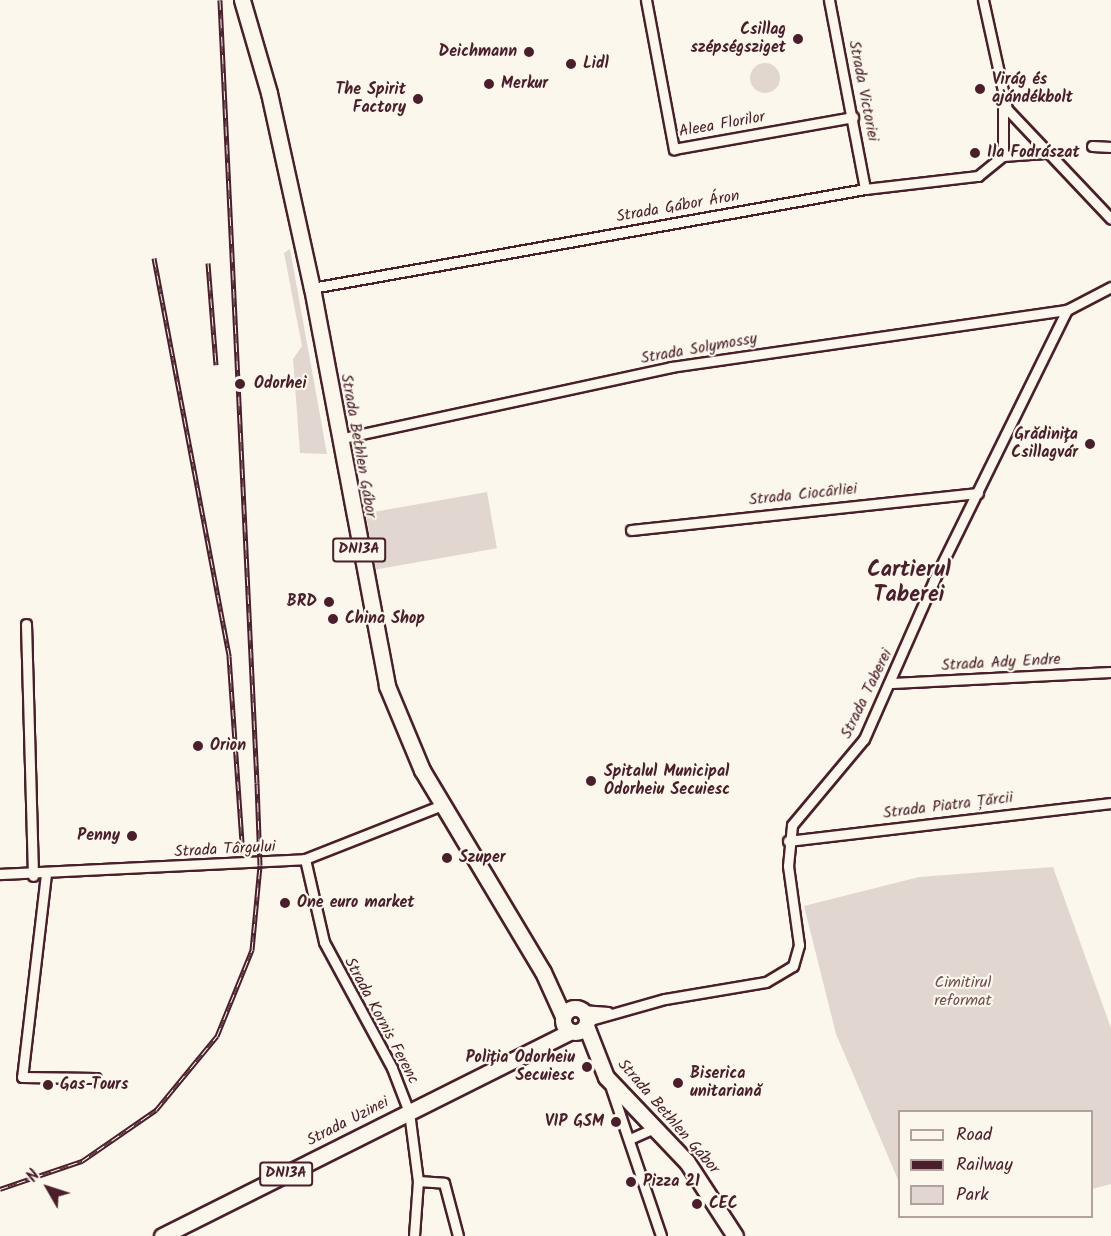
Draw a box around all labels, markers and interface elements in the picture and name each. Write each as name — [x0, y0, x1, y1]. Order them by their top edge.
place label: Csillag szépségsziget — [691, 20, 786, 58]
marker: Csillag szépségsziget — [791, 32, 805, 46]
street label: Strada Victoriei — [844, 39, 882, 143]
place label: Deichmann — [439, 42, 517, 62]
marker: Deichmann — [522, 45, 536, 59]
place label: Lidl — [583, 54, 609, 74]
marker: Lidl — [564, 57, 578, 71]
place label: Virág és ajándékbolt — [992, 70, 1073, 108]
place label: Merkur — [501, 74, 548, 94]
marker: Merkur — [482, 77, 496, 91]
place label: The Spirit Factory — [336, 80, 406, 118]
marker: Virág és ajándékbolt — [973, 82, 987, 96]
marker: The Spirit Factory — [411, 92, 425, 106]
street label: Aleea Florilor — [677, 108, 767, 142]
place label: Ila Fodrászat — [987, 143, 1080, 163]
marker: Ila Fodrászat — [968, 146, 982, 160]
street label: Strada Gábor Áron — [615, 187, 741, 227]
street label: Strada Solymossy — [639, 329, 759, 369]
street label: Strada Bethlen Gábor — [336, 372, 380, 520]
place label: Odorhei — [254, 374, 307, 394]
marker: Odorhei — [231, 375, 249, 393]
place label: Grădinița Csillagvár — [1011, 425, 1078, 463]
marker: Grădinița Csillagvár — [1083, 437, 1097, 451]
street label: Strada Ciocârliei — [748, 480, 858, 510]
road number: DN13A — [332, 538, 386, 562]
district label: Cartierul Taberei — [867, 557, 951, 608]
place label: BRD — [287, 592, 317, 612]
marker: BRD — [322, 595, 336, 609]
place label: China Shop — [345, 609, 425, 629]
marker: China Shop — [326, 612, 340, 626]
street label: Strada Taberei — [837, 646, 897, 742]
street label: Strada Ady Endre — [941, 650, 1061, 676]
place label: Orion — [210, 736, 246, 756]
marker: Orion — [191, 739, 205, 753]
place label: Spitalul Municipal Odorheiu Secuiesc — [604, 762, 730, 800]
marker: Spitalul Municipal Odorheiu Secuiesc — [582, 772, 600, 790]
street label: Strada Piatra Țărcii — [882, 789, 1014, 823]
place label: Penny — [77, 826, 120, 846]
marker: Penny — [125, 829, 139, 843]
street label: Strada Târgului — [174, 838, 276, 862]
place label: Szuper — [459, 848, 505, 868]
marker: Szuper — [440, 851, 454, 865]
place label: One euro market — [297, 893, 415, 913]
marker: One euro market — [278, 896, 292, 910]
street label: Strada Kornis Ferenc — [340, 954, 422, 1088]
park label: Cimitirul reformat — [934, 973, 992, 1011]
place label: Poliția Odorheiu Secuiesc — [466, 1048, 575, 1086]
street label: Strada Bethlen Gábor — [613, 1056, 723, 1178]
marker: Poliția Odorheiu Secuiesc — [580, 1060, 594, 1074]
place label: Biserica unitariană — [690, 1064, 761, 1102]
place label: Gas Tours — [60, 1075, 128, 1095]
marker: Biserica unitariană — [671, 1076, 685, 1090]
marker: Gas Tours — [41, 1078, 55, 1092]
street label: Strada Uzinei — [304, 1093, 392, 1151]
legend — [898, 1110, 1093, 1218]
place label: VIP GSM — [545, 1112, 604, 1132]
marker: VIP GSM — [609, 1115, 623, 1129]
text: Road — [956, 1121, 992, 1150]
text: Railway — [956, 1151, 1013, 1180]
north arrow — [18, 1158, 78, 1218]
road number: DN13A — [259, 1162, 313, 1186]
text: N — [21, 1165, 47, 1188]
place label: Pizza 21 — [643, 1172, 700, 1192]
marker: Pizza 21 — [624, 1175, 638, 1189]
text: Park — [956, 1181, 989, 1210]
place label: CEC — [709, 1194, 738, 1214]
marker: CEC — [690, 1197, 704, 1211]

